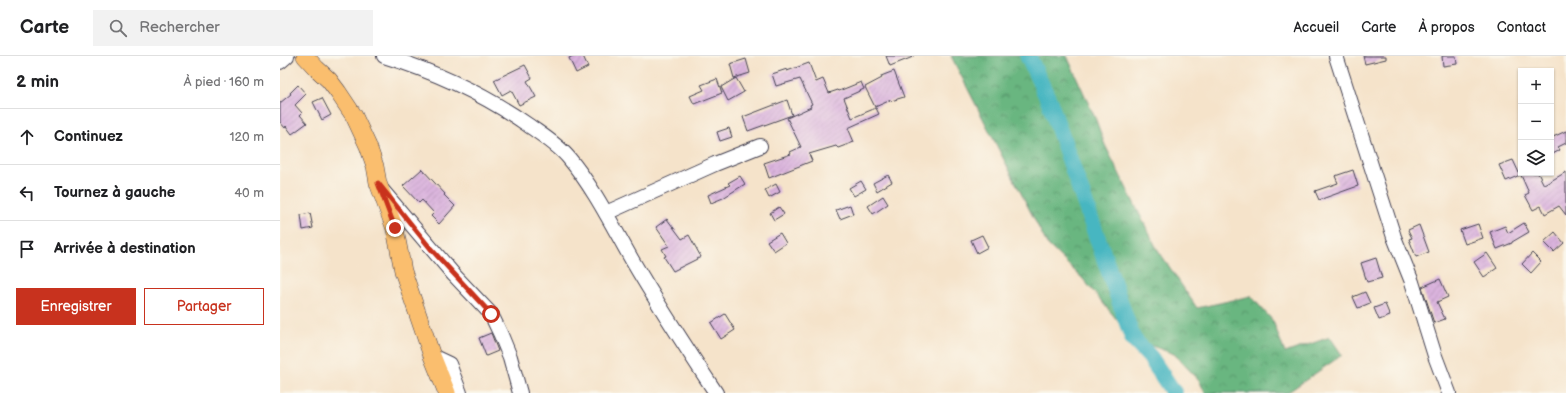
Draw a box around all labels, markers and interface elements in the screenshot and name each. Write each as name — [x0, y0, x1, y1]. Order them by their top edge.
search box — [93, 10, 373, 46]
text: Carte — [20, 16, 69, 39]
icon: search — [107, 17, 129, 39]
text: Rechercher — [139, 18, 220, 37]
text: Accueil — [1293, 19, 1339, 36]
text: Carte — [1361, 19, 1396, 36]
text: À propos — [1418, 19, 1475, 36]
text: Contact — [1497, 19, 1546, 36]
map controls — [1518, 68, 1554, 176]
button: + — [1518, 68, 1554, 104]
text: 2 min — [16, 72, 59, 92]
text: À pied · 160 m — [183, 74, 264, 90]
button: − — [1518, 104, 1554, 140]
icon: ahead — [16, 126, 38, 148]
text: Continuez — [54, 127, 123, 146]
text: 120 m — [229, 129, 264, 145]
button: layers — [1518, 140, 1554, 176]
icon: left — [16, 182, 38, 204]
text: Tournez à gauche — [54, 183, 175, 202]
text: 40 m — [234, 185, 264, 201]
route end — [386, 219, 404, 237]
icon: arrive — [16, 238, 38, 260]
text: Arrivée à destination — [54, 239, 196, 258]
button: Enregistrer — [16, 288, 136, 325]
button: Partager — [144, 288, 264, 325]
route start — [482, 305, 500, 323]

